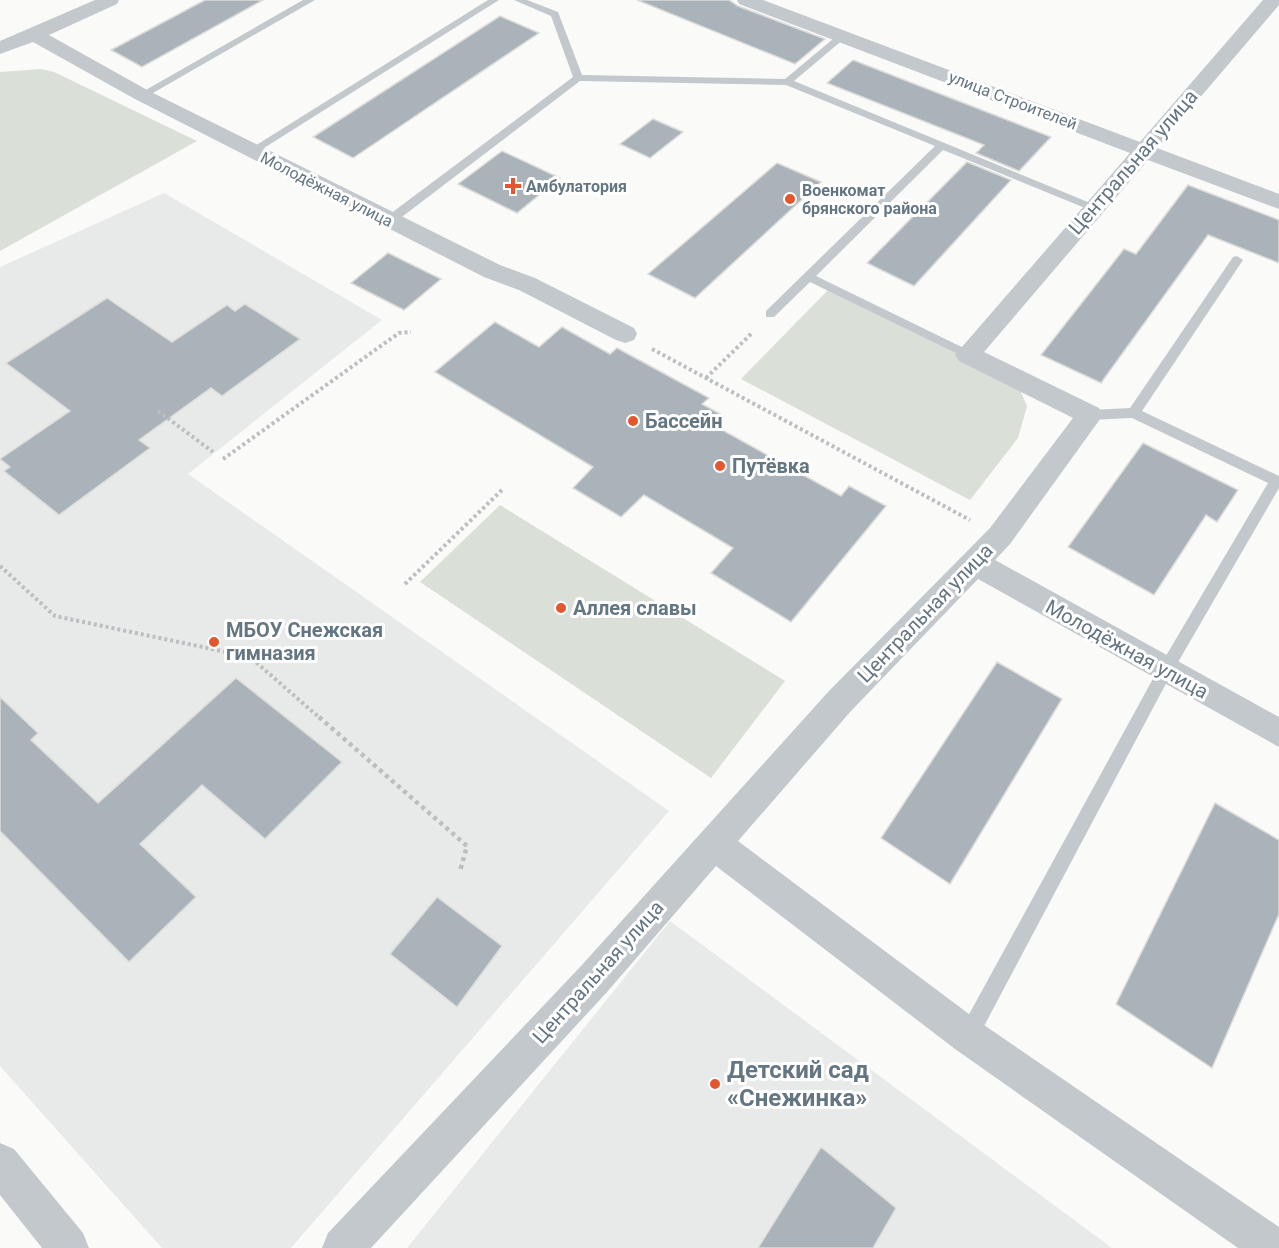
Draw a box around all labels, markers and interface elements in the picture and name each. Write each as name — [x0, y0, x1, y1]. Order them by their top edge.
street label: улица Строителей — [946, 67, 1080, 134]
street label: Центральная улица — [1064, 85, 1202, 239]
street label: Молодёжная улица — [258, 148, 396, 231]
marker: Амбулатория — [504, 177, 522, 195]
place label: Амбулатория — [526, 177, 627, 196]
place label: Военкомат брянского района — [802, 181, 937, 218]
marker: Военкомат брянского района — [783, 192, 797, 206]
place label: Бассейн — [645, 409, 723, 433]
marker: Бассейн — [626, 414, 640, 428]
place label: Путёвка — [732, 454, 810, 478]
marker: Путёвка — [713, 459, 727, 473]
street label: Центральная улица — [852, 538, 998, 688]
street label: Молодёжная улица — [1041, 594, 1213, 704]
place label: Аллея славы — [573, 596, 697, 620]
marker: Аллея славы — [554, 601, 568, 615]
place label: МБОУ Снежская гимназия — [226, 618, 383, 665]
marker: МБОУ Снежская гимназия — [207, 635, 221, 649]
street label: Центральная улица — [527, 896, 669, 1048]
place label: Детский сад «Снежинка» — [727, 1056, 869, 1112]
marker: Детский сад «Снежинка» — [708, 1077, 722, 1091]

